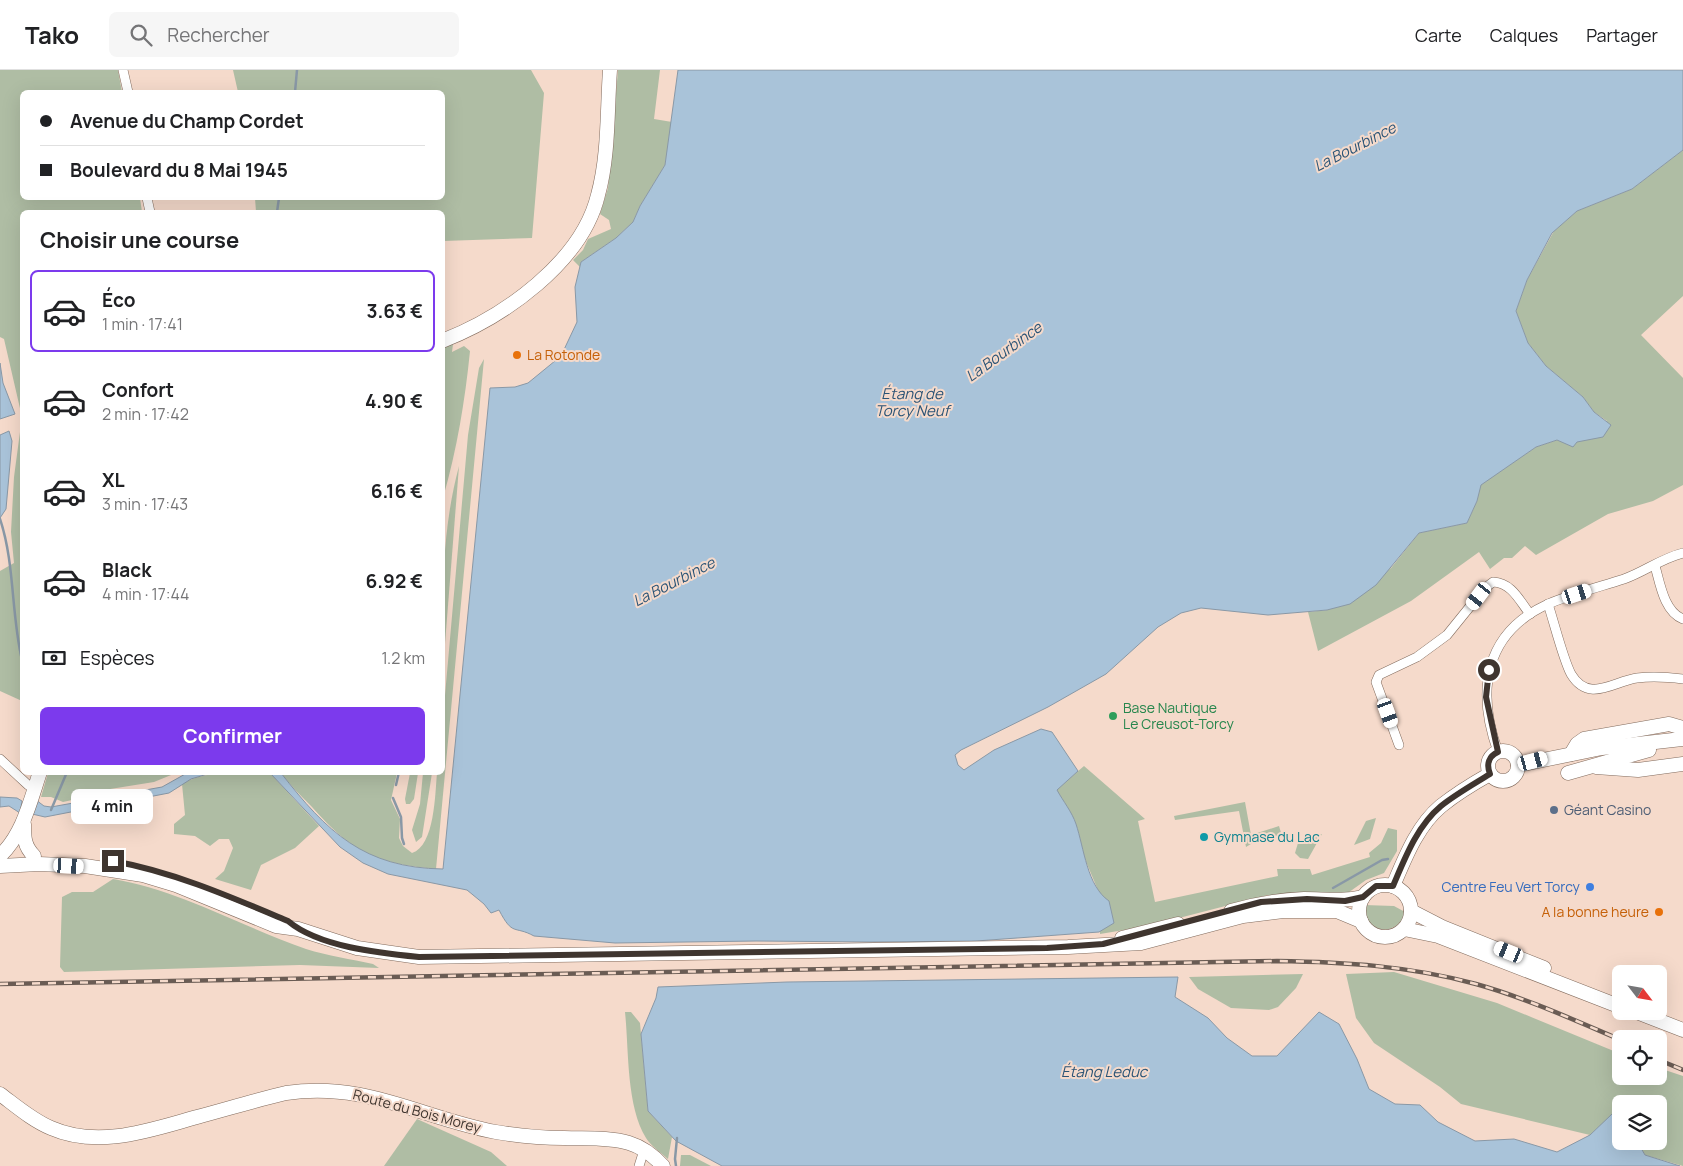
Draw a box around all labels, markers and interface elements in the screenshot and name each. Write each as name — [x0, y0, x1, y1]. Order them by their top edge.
search box — [109, 12, 459, 57]
text: Tako — [25, 18, 79, 51]
icon: search — [127, 21, 155, 49]
text: Rechercher — [167, 22, 270, 48]
text: Carte — [1415, 23, 1462, 47]
text: Calques — [1490, 23, 1558, 47]
text: Partager — [1586, 23, 1658, 47]
text: Avenue du Champ Cordet — [70, 108, 304, 134]
water label: La Bourbince — [1310, 116, 1400, 176]
text: Boulevard du 8 Mai 1945 — [70, 157, 288, 183]
text: Choisir une course — [40, 225, 239, 255]
text: Éco — [102, 287, 136, 313]
icon: car — [42, 289, 87, 334]
text: 3.63 € — [367, 298, 423, 324]
text: 1 min · 17:41 — [102, 313, 183, 335]
water label: La Bourbince — [961, 316, 1047, 386]
place label: La Rotonde — [527, 345, 600, 364]
marker: La Rotonde — [511, 349, 523, 361]
text: Confort — [102, 377, 174, 403]
icon: car — [42, 379, 87, 424]
water label: Étang de Torcy Neuf — [875, 383, 952, 421]
text: 4.90 € — [365, 388, 423, 414]
text: 2 min · 17:42 — [102, 403, 189, 425]
text: XL — [102, 467, 125, 493]
icon: car — [42, 469, 87, 514]
text: 6.16 € — [371, 478, 423, 504]
text: 3 min · 17:43 — [102, 493, 188, 515]
water label: La Bourbince — [629, 551, 719, 611]
text: Black — [102, 557, 151, 583]
icon: car — [42, 559, 87, 604]
text: 6.92 € — [366, 568, 423, 594]
car — [1463, 580, 1494, 612]
car — [1560, 582, 1593, 606]
text: 4 min · 17:44 — [102, 583, 190, 605]
icon: cash — [40, 644, 68, 672]
text: Espèces — [80, 645, 154, 671]
text: 1.2 km — [382, 647, 425, 669]
route start — [1478, 659, 1500, 681]
car — [1375, 696, 1400, 730]
place label: Base Nautique Le Creusot-Torcy — [1123, 698, 1234, 733]
button: Confirmer — [40, 707, 425, 765]
marker: Base Nautique Le Creusot-Torcy — [1107, 710, 1119, 722]
car — [1516, 750, 1549, 772]
callout: 4 min — [72, 788, 154, 824]
text: 4 min — [91, 795, 133, 817]
place label: Géant Casino — [1564, 800, 1651, 819]
marker: Géant Casino — [1548, 804, 1560, 816]
place label: Gymnase du Lac — [1214, 827, 1320, 846]
marker: Gymnase du Lac — [1198, 831, 1210, 843]
route end — [102, 850, 124, 872]
car — [53, 858, 84, 874]
place label: Centre Feu Vert Torcy — [1442, 877, 1581, 896]
marker: Centre Feu Vert Torcy — [1584, 881, 1596, 893]
place label: A la bonne heure — [1541, 902, 1649, 921]
marker: A la bonne heure — [1653, 906, 1665, 918]
car — [1492, 939, 1525, 965]
north arrow — [1612, 965, 1668, 1020]
map controls — [1612, 965, 1667, 1150]
button: locate — [1612, 1030, 1667, 1085]
water label: Étang Leduc — [1061, 1061, 1149, 1082]
street label: Route du Bois Morey — [351, 1084, 484, 1137]
button: layers — [1612, 1095, 1667, 1150]

